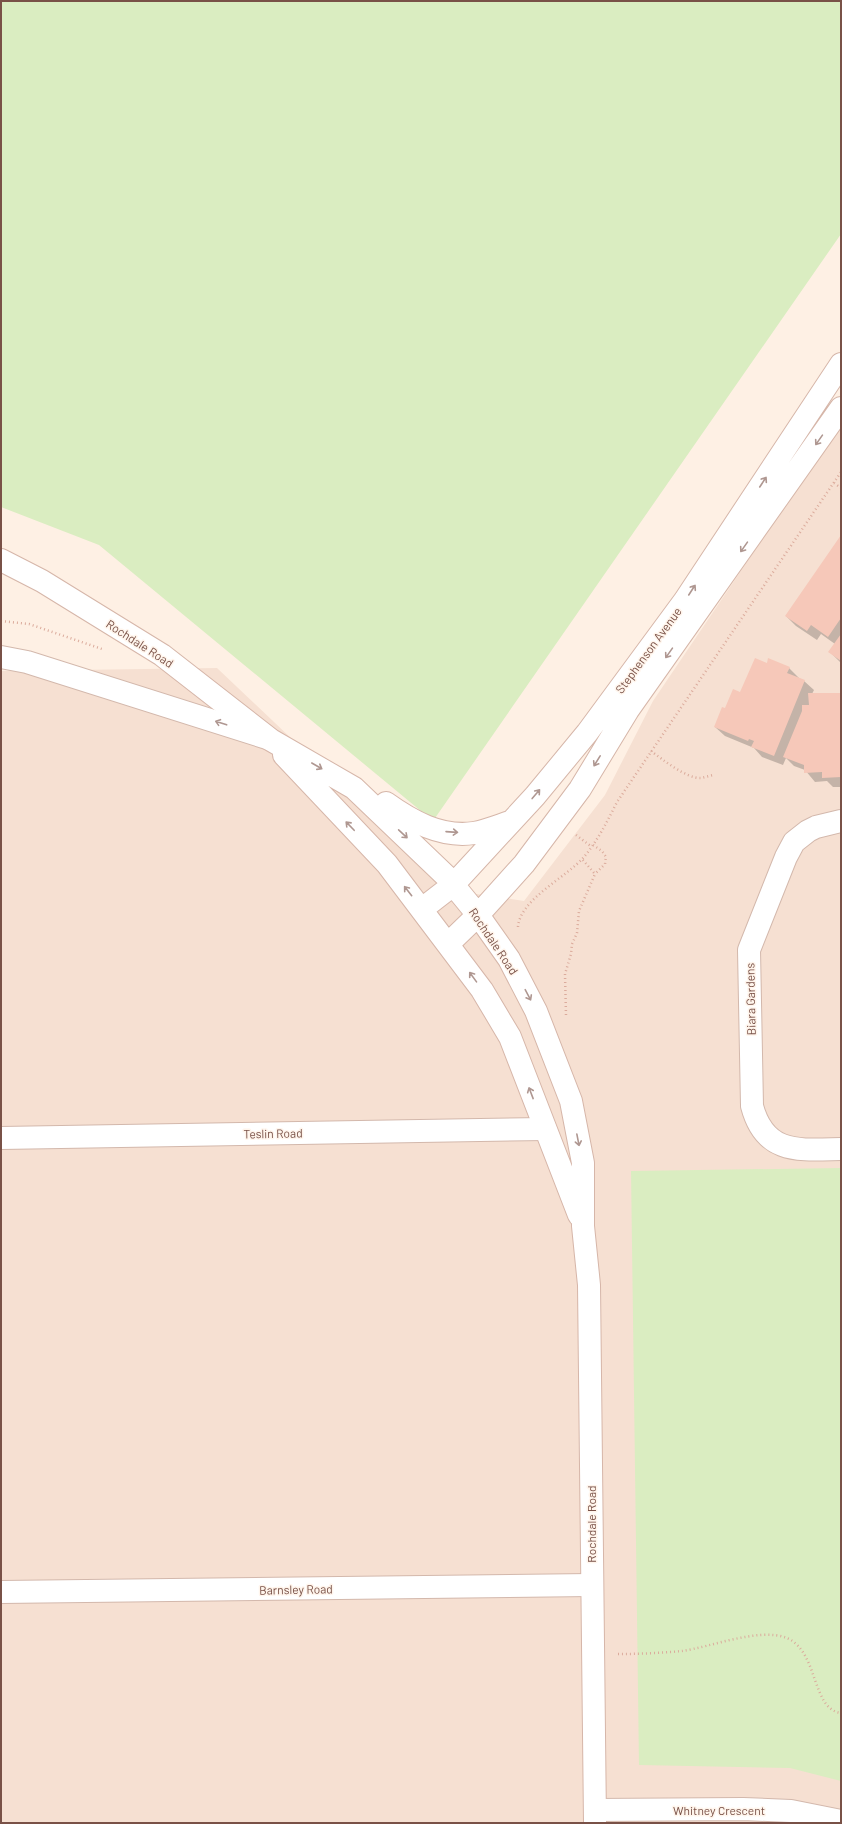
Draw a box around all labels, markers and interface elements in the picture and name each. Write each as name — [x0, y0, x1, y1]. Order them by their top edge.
one-way arrow — [815, 435, 823, 446]
one-way arrow — [760, 476, 768, 488]
one-way arrow — [740, 541, 748, 552]
one-way arrow — [688, 585, 696, 596]
street label: Stephenson Avenue — [612, 604, 684, 696]
street label: Rochdale Road — [104, 616, 176, 670]
one-way arrow — [665, 647, 673, 658]
one-way arrow — [214, 719, 227, 726]
one-way arrow — [593, 755, 601, 766]
one-way arrow — [311, 763, 323, 771]
one-way arrow — [532, 788, 541, 799]
one-way arrow — [346, 821, 355, 831]
one-way arrow — [398, 829, 408, 839]
one-way arrow — [445, 829, 458, 836]
one-way arrow — [403, 885, 412, 896]
street label: Rochdale Road — [467, 905, 521, 977]
street label: Biara Gardens — [742, 962, 758, 1035]
one-way arrow — [469, 972, 477, 983]
one-way arrow — [525, 989, 532, 1001]
one-way arrow — [526, 1087, 534, 1099]
street label: Teslin Road — [243, 1125, 303, 1141]
one-way arrow — [574, 1133, 582, 1146]
street label: Rochdale Road — [584, 1485, 598, 1563]
street label: Barnsley Road — [259, 1581, 333, 1597]
street label: Whitney Crescent — [673, 1803, 765, 1817]

